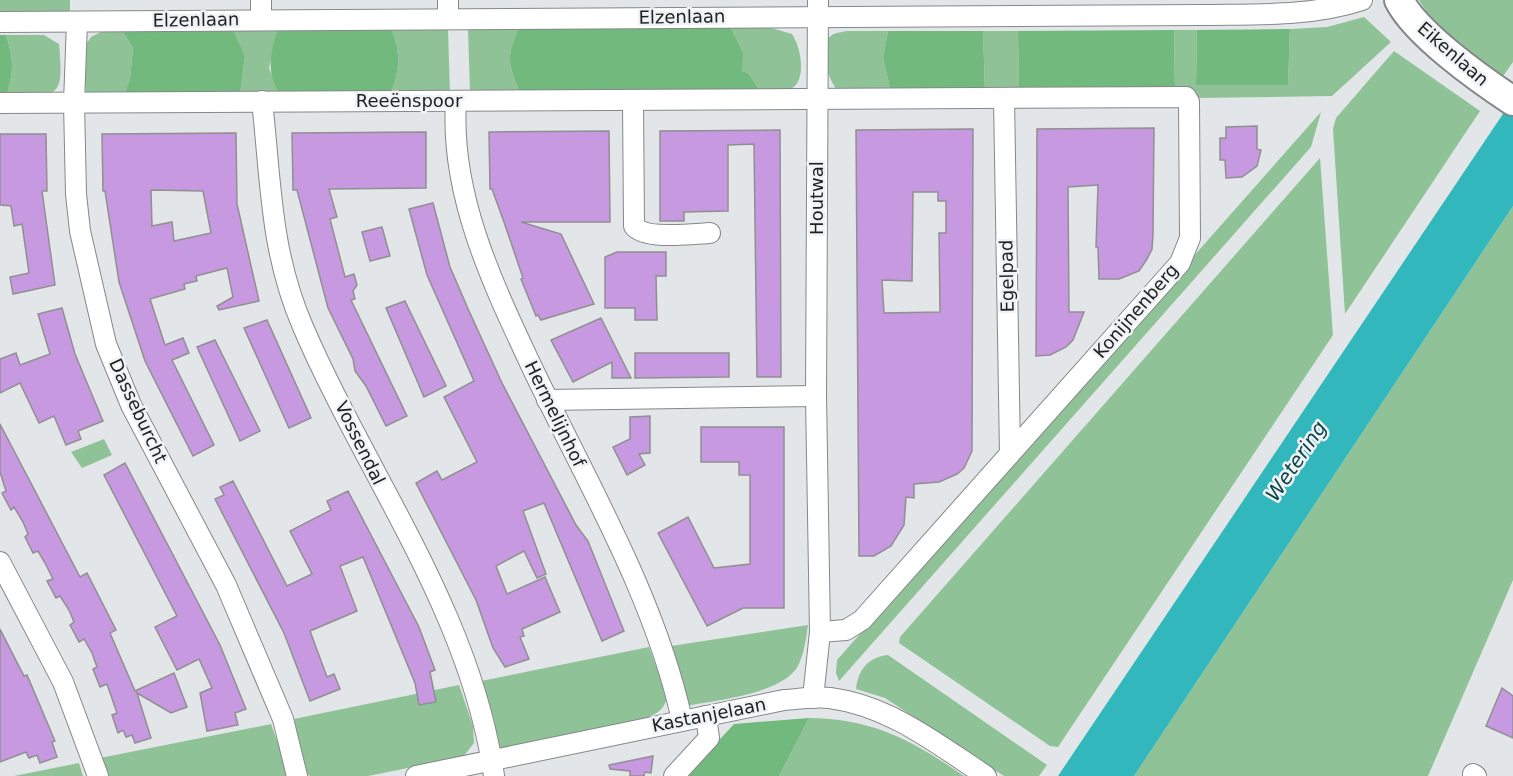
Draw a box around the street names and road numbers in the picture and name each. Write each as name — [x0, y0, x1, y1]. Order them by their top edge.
street label: Elzenlaan — [638, 5, 726, 28]
street label: Elzenlaan — [152, 8, 240, 31]
street label: Eikenlaan — [1414, 17, 1493, 90]
street label: Reeënspoor — [356, 90, 463, 111]
street label: Houtwal — [806, 161, 827, 235]
street label: Egelpad — [995, 239, 1018, 313]
street label: Konijnenberg — [1089, 259, 1182, 362]
street label: Dasseburcht — [105, 355, 172, 466]
street label: Hermelijnhof — [521, 357, 590, 471]
street label: Vossendal — [331, 397, 390, 488]
street label: Kastanjelaan — [650, 693, 768, 736]

